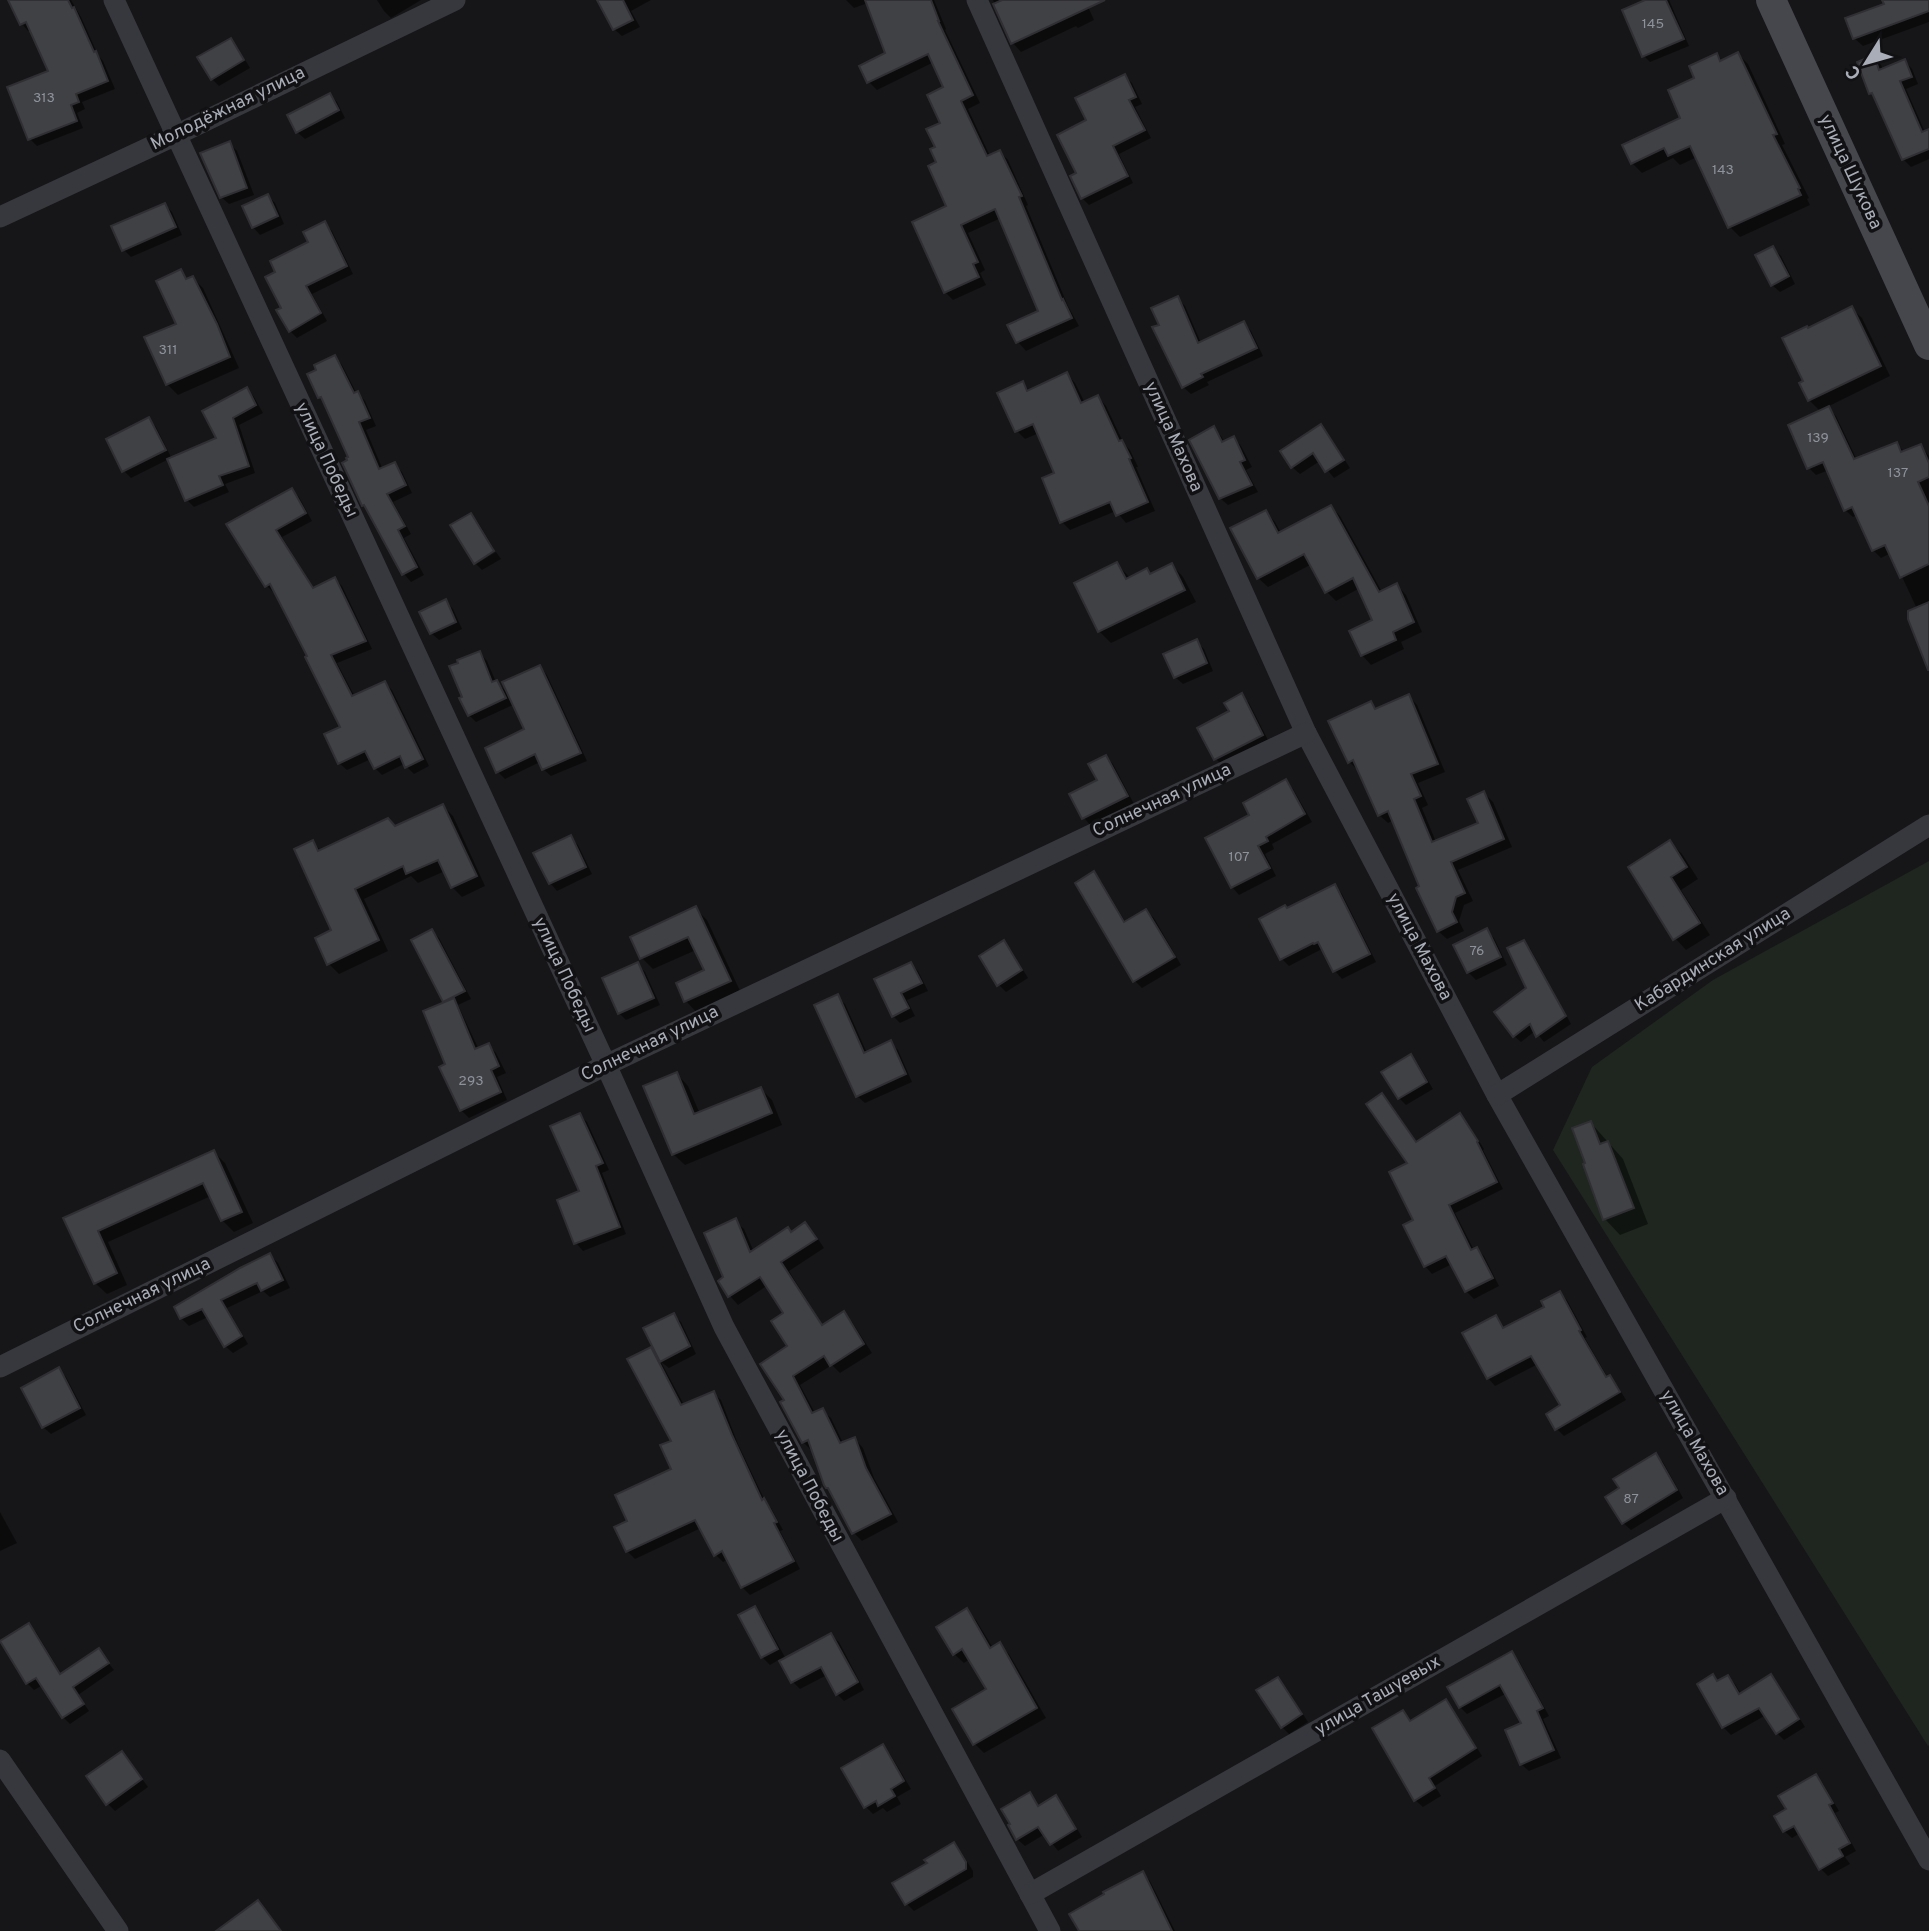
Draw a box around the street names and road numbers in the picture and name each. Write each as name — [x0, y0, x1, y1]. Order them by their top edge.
street label: Молодёжная улица — [147, 62, 309, 156]
street label: улица Шукова — [1813, 111, 1887, 233]
street label: улица Махова — [1138, 378, 1208, 496]
street label: улица Победы — [289, 399, 363, 521]
street label: Солнечная улица — [1089, 759, 1235, 843]
street label: улица Махова — [1381, 889, 1457, 1005]
street label: Кабардинская улица — [1631, 903, 1795, 1017]
street label: улица Победы — [527, 914, 601, 1036]
street label: Солнечная улица — [577, 1001, 723, 1087]
street label: Солнечная улица — [69, 1253, 215, 1339]
street label: улица Махова — [1654, 1386, 1734, 1500]
street label: улица Победы — [770, 1426, 848, 1546]
street label: улица Ташуевых — [1311, 1651, 1445, 1741]

